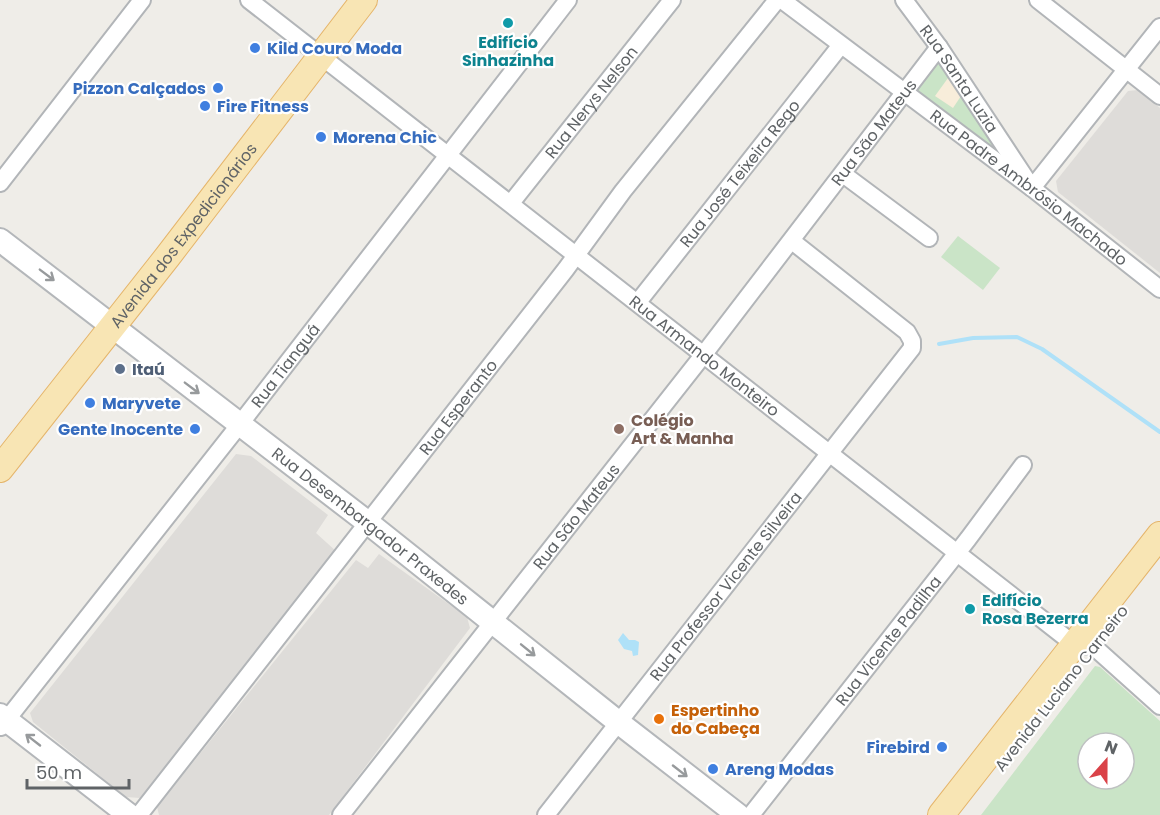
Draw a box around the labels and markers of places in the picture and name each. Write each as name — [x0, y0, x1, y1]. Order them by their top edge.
marker: Edifício Sinhazinha — [501, 16, 515, 30]
place label: Edifício Sinhazinha — [462, 31, 554, 72]
place label: Kild Couro Moda — [267, 37, 402, 60]
marker: Kild Couro Moda — [248, 41, 262, 55]
place label: Pizzon Calçados — [73, 77, 206, 100]
marker: Pizzon Calçados — [211, 81, 225, 95]
place label: Fire Fitness — [217, 95, 309, 118]
marker: Fire Fitness — [198, 99, 212, 113]
place label: Morena Chic — [333, 126, 437, 149]
marker: Morena Chic — [314, 130, 328, 144]
place label: Itaú — [132, 358, 165, 381]
marker: Itaú — [113, 362, 127, 376]
place label: Maryvete — [102, 392, 181, 415]
marker: Maryvete — [83, 396, 97, 410]
place label: Colégio Art & Manha — [631, 409, 734, 450]
place label: Gente Inocente — [58, 418, 183, 441]
marker: Gente Inocente — [188, 422, 202, 436]
marker: Colégio Art & Manha — [612, 422, 626, 436]
place label: Edifício Rosa Bezerra — [982, 589, 1089, 630]
marker: Edifício Rosa Bezerra — [963, 602, 977, 616]
place label: Espertinho do Cabeça — [671, 699, 760, 740]
marker: Espertinho do Cabeça — [652, 712, 666, 726]
place label: Firebird — [867, 736, 930, 759]
marker: Firebird — [935, 740, 949, 754]
place label: Areng Modas — [725, 758, 834, 781]
marker: Areng Modas — [706, 762, 720, 776]

